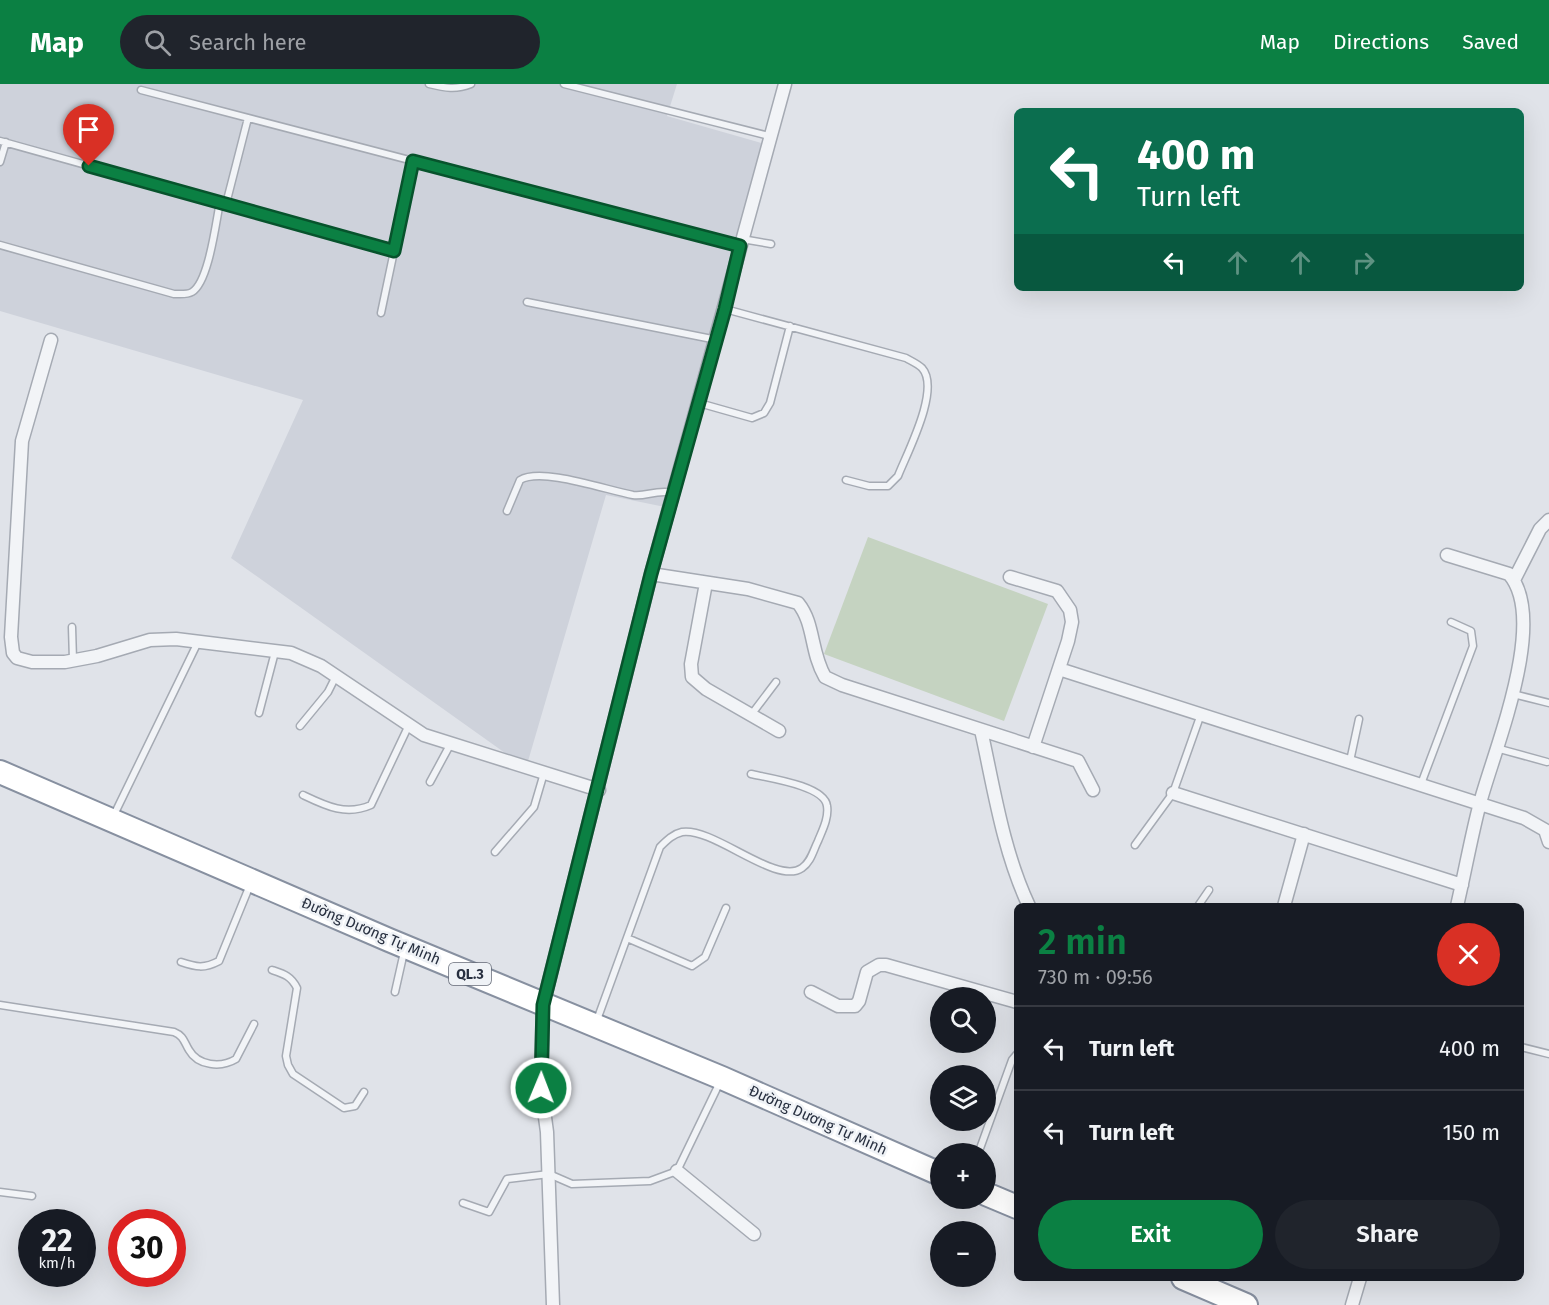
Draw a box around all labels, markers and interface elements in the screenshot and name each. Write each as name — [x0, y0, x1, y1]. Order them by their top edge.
search box — [120, 15, 540, 69]
text: Map — [30, 26, 84, 59]
icon: search — [141, 26, 174, 59]
text: Search here — [189, 29, 307, 56]
text: Map — [1260, 29, 1300, 55]
text: Directions — [1333, 29, 1429, 55]
text: Saved — [1462, 29, 1519, 55]
pin — [63, 104, 114, 166]
icon: arrive — [72, 113, 105, 146]
text: 400 m — [1137, 130, 1255, 180]
icon: left — [1038, 132, 1116, 210]
text: Turn left — [1137, 181, 1240, 213]
icon: left — [1158, 246, 1191, 279]
icon: ahead — [1221, 246, 1254, 279]
icon: ahead — [1284, 246, 1317, 279]
icon: right — [1347, 246, 1380, 279]
street label: Đường Dương Tự Minh — [299, 893, 443, 969]
text: 2 min — [1038, 920, 1127, 964]
button: close — [1437, 923, 1500, 986]
road number: QL.3 — [449, 963, 491, 985]
text: 730 m · 09:56 — [1038, 965, 1153, 989]
map controls — [930, 987, 996, 1287]
button: search — [930, 987, 996, 1053]
icon: left — [1038, 1032, 1071, 1065]
text: Turn left — [1089, 1035, 1174, 1062]
text: 400 m — [1439, 1035, 1500, 1062]
position arrow — [509, 1056, 573, 1120]
button: layers — [930, 1065, 996, 1131]
street label: Đường Dương Tự Minh — [746, 1081, 890, 1159]
icon: left — [1038, 1116, 1071, 1149]
text: Turn left — [1089, 1119, 1174, 1146]
text: 150 m — [1442, 1119, 1500, 1146]
button: + — [930, 1143, 996, 1209]
button: Exit — [1038, 1200, 1263, 1269]
button: Share — [1275, 1200, 1500, 1269]
speed limit sign: 30 — [108, 1209, 186, 1287]
button: − — [930, 1221, 996, 1287]
text: 22 — [41, 1223, 73, 1259]
text: km/h — [38, 1254, 76, 1272]

